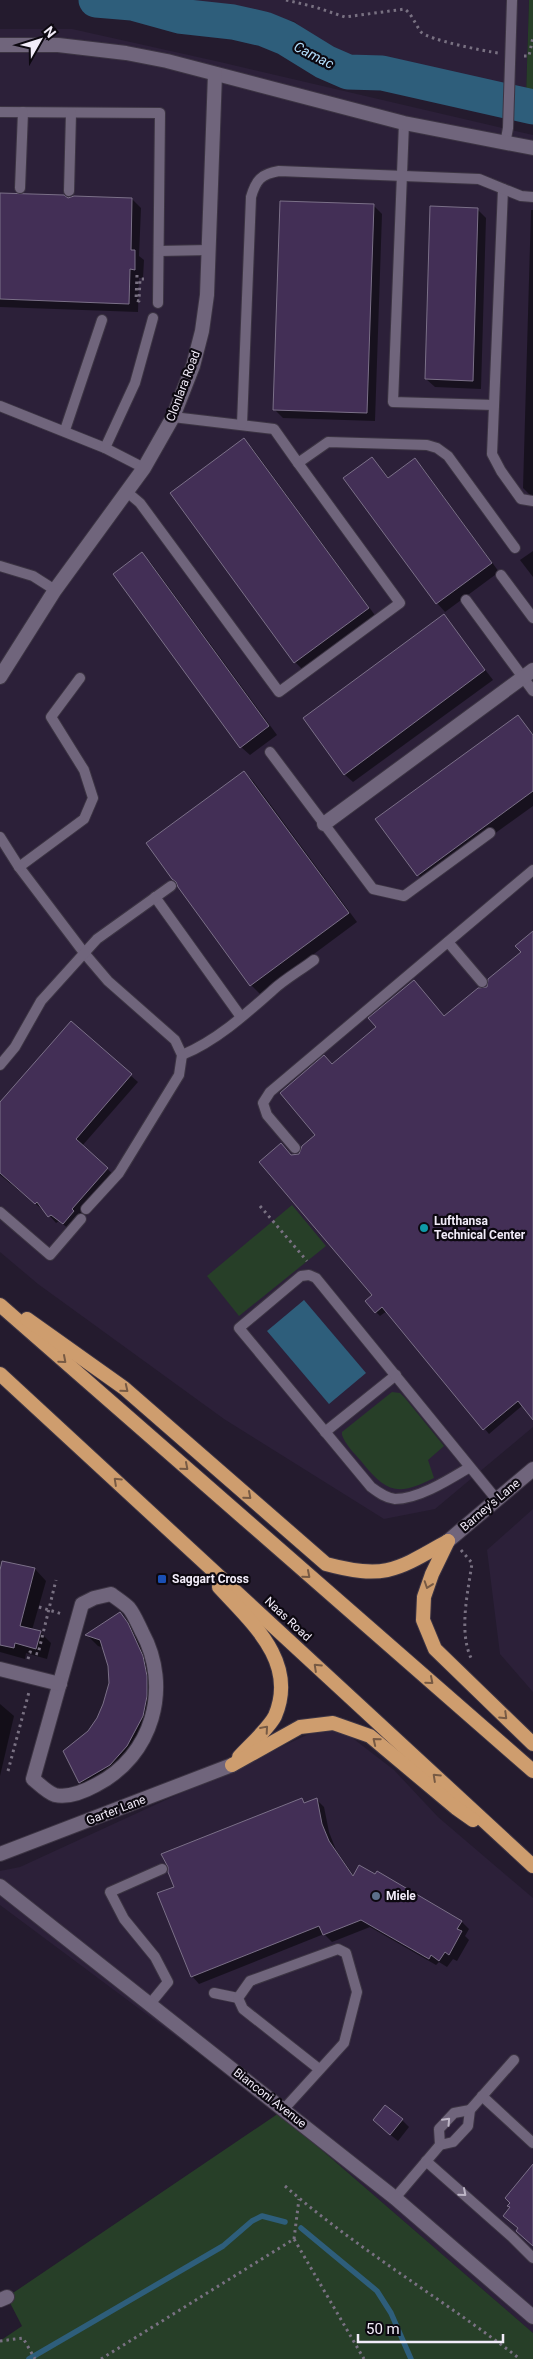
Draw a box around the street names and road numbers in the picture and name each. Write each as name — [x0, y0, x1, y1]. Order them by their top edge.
street label: Clonlara Road — [163, 349, 203, 423]
street label: Barney's Lane — [457, 1476, 523, 1534]
street label: Naas Road — [262, 1594, 314, 1644]
street label: Garter Lane — [84, 1792, 148, 1828]
street label: Bianconi Avenue — [231, 2065, 309, 2131]

